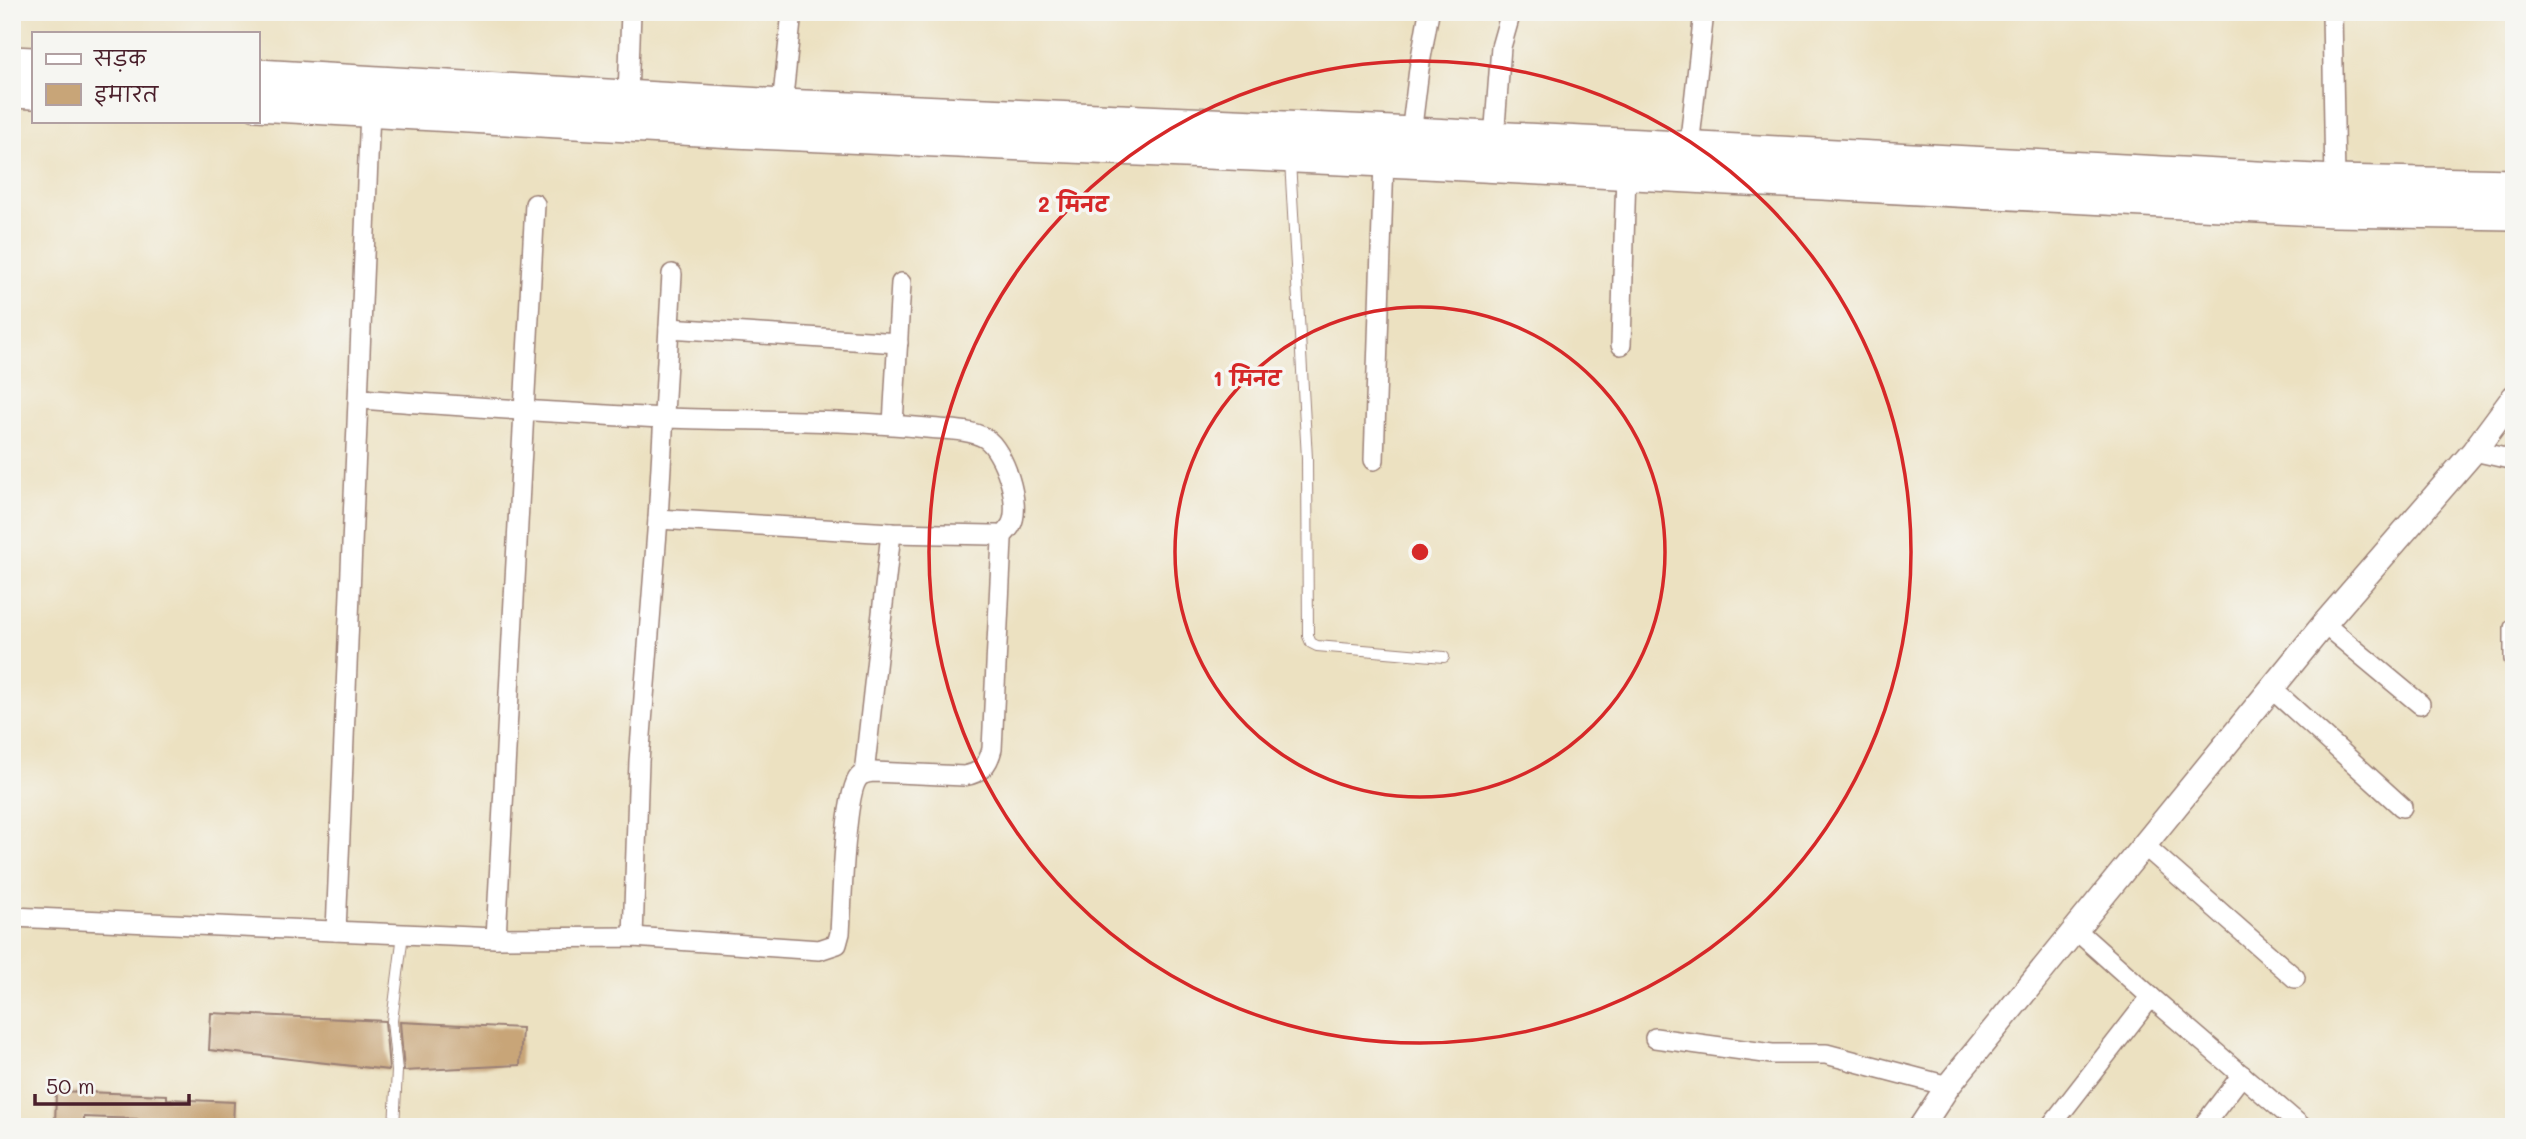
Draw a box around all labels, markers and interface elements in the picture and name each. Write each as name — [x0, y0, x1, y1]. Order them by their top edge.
legend — [32, 32, 259, 122]
text: सड़क — [93, 44, 147, 72]
text: इमारत — [94, 80, 160, 107]
text: 2 मिनट — [1038, 189, 1110, 217]
text: 1 मिनट — [1213, 363, 1283, 391]
centre of rings — [1408, 540, 1432, 564]
scale bar — [35, 1062, 189, 1106]
text: 50 m — [46, 1072, 95, 1099]

